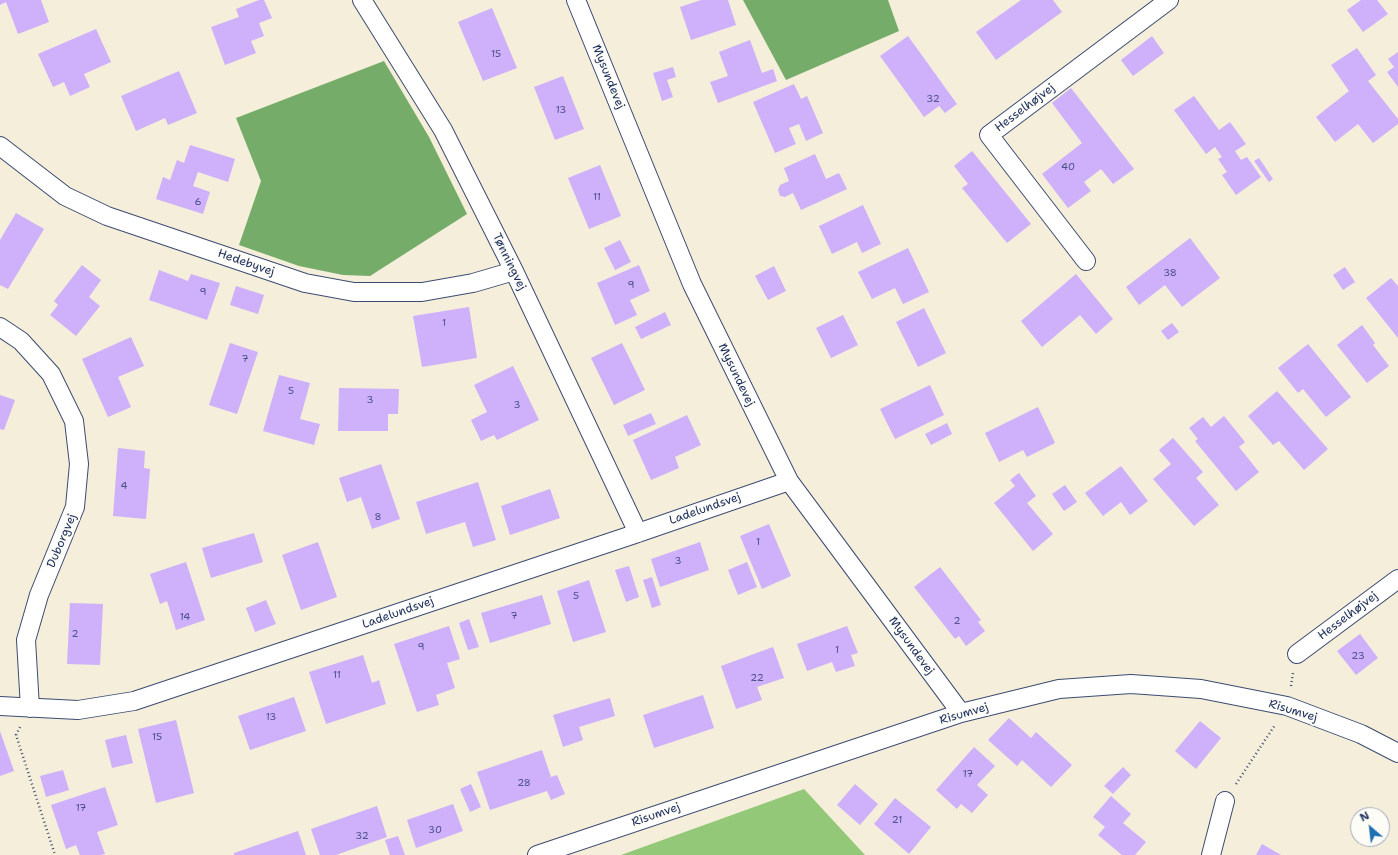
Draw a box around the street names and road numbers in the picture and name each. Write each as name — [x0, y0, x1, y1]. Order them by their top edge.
street label: Mysundevej — [589, 43, 627, 111]
street label: Hesselhøjvej — [992, 81, 1058, 135]
street label: Tønningvej — [489, 231, 529, 293]
street label: Hedebyvej — [216, 247, 276, 279]
street label: Mysundevej — [715, 341, 757, 409]
street label: Ladelundsvej — [667, 490, 743, 528]
street label: Duborgvej — [44, 512, 80, 570]
street label: Hesselhøjvej — [1315, 589, 1381, 643]
street label: Ladelundsvej — [360, 594, 436, 632]
street label: Mysundevej — [885, 614, 937, 678]
street label: Risumvej — [1267, 697, 1319, 725]
street label: Risumvej — [938, 700, 990, 728]
street label: Risumvej — [630, 800, 682, 830]

